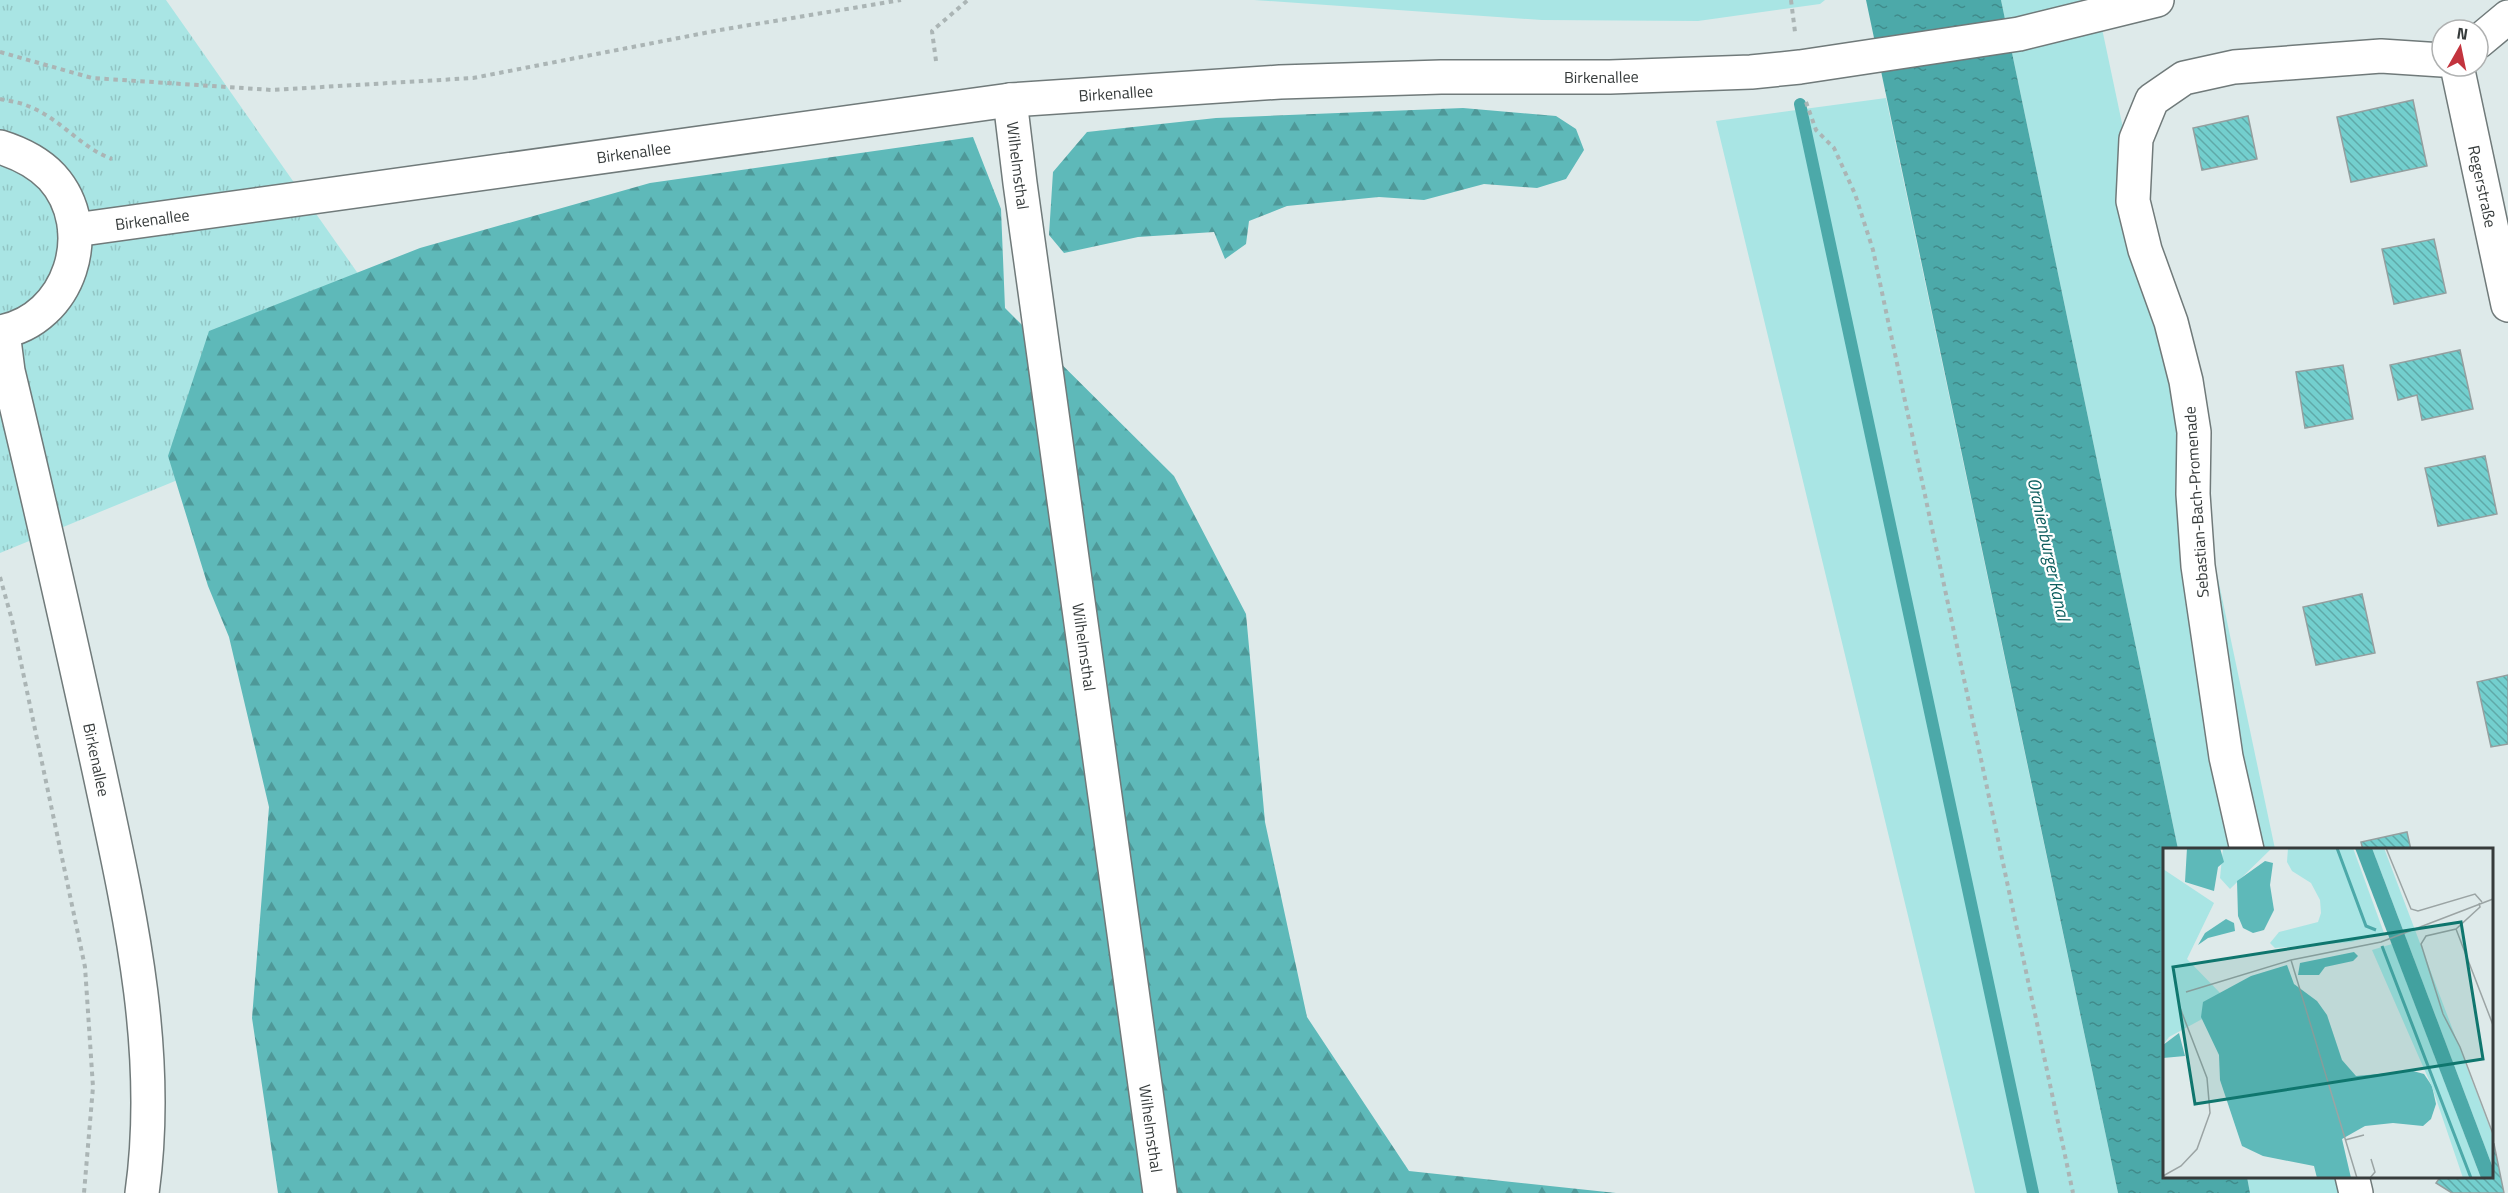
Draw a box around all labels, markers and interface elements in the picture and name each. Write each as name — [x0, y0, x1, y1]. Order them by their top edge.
north arrow — [2430, 18, 2490, 78]
text: N — [2455, 20, 2470, 46]
street label: Birkenallee — [1564, 64, 1639, 89]
street label: Birkenallee — [1078, 78, 1154, 107]
street label: Wilhelmsthal — [1001, 120, 1036, 211]
street label: Birkenallee — [595, 135, 672, 169]
street label: Regerstraße — [2462, 143, 2503, 230]
street label: Birkenallee — [114, 202, 191, 236]
street label: Sebastian-Bach-Promenade — [2177, 406, 2215, 598]
water label: Oranienburger Kanal — [2021, 475, 2078, 625]
street label: Wilhelmsthal — [1066, 601, 1102, 692]
street label: Birkenallee — [77, 721, 116, 799]
inset map — [2163, 848, 2493, 1178]
street label: Wilhelmsthal — [1133, 1083, 1169, 1174]

